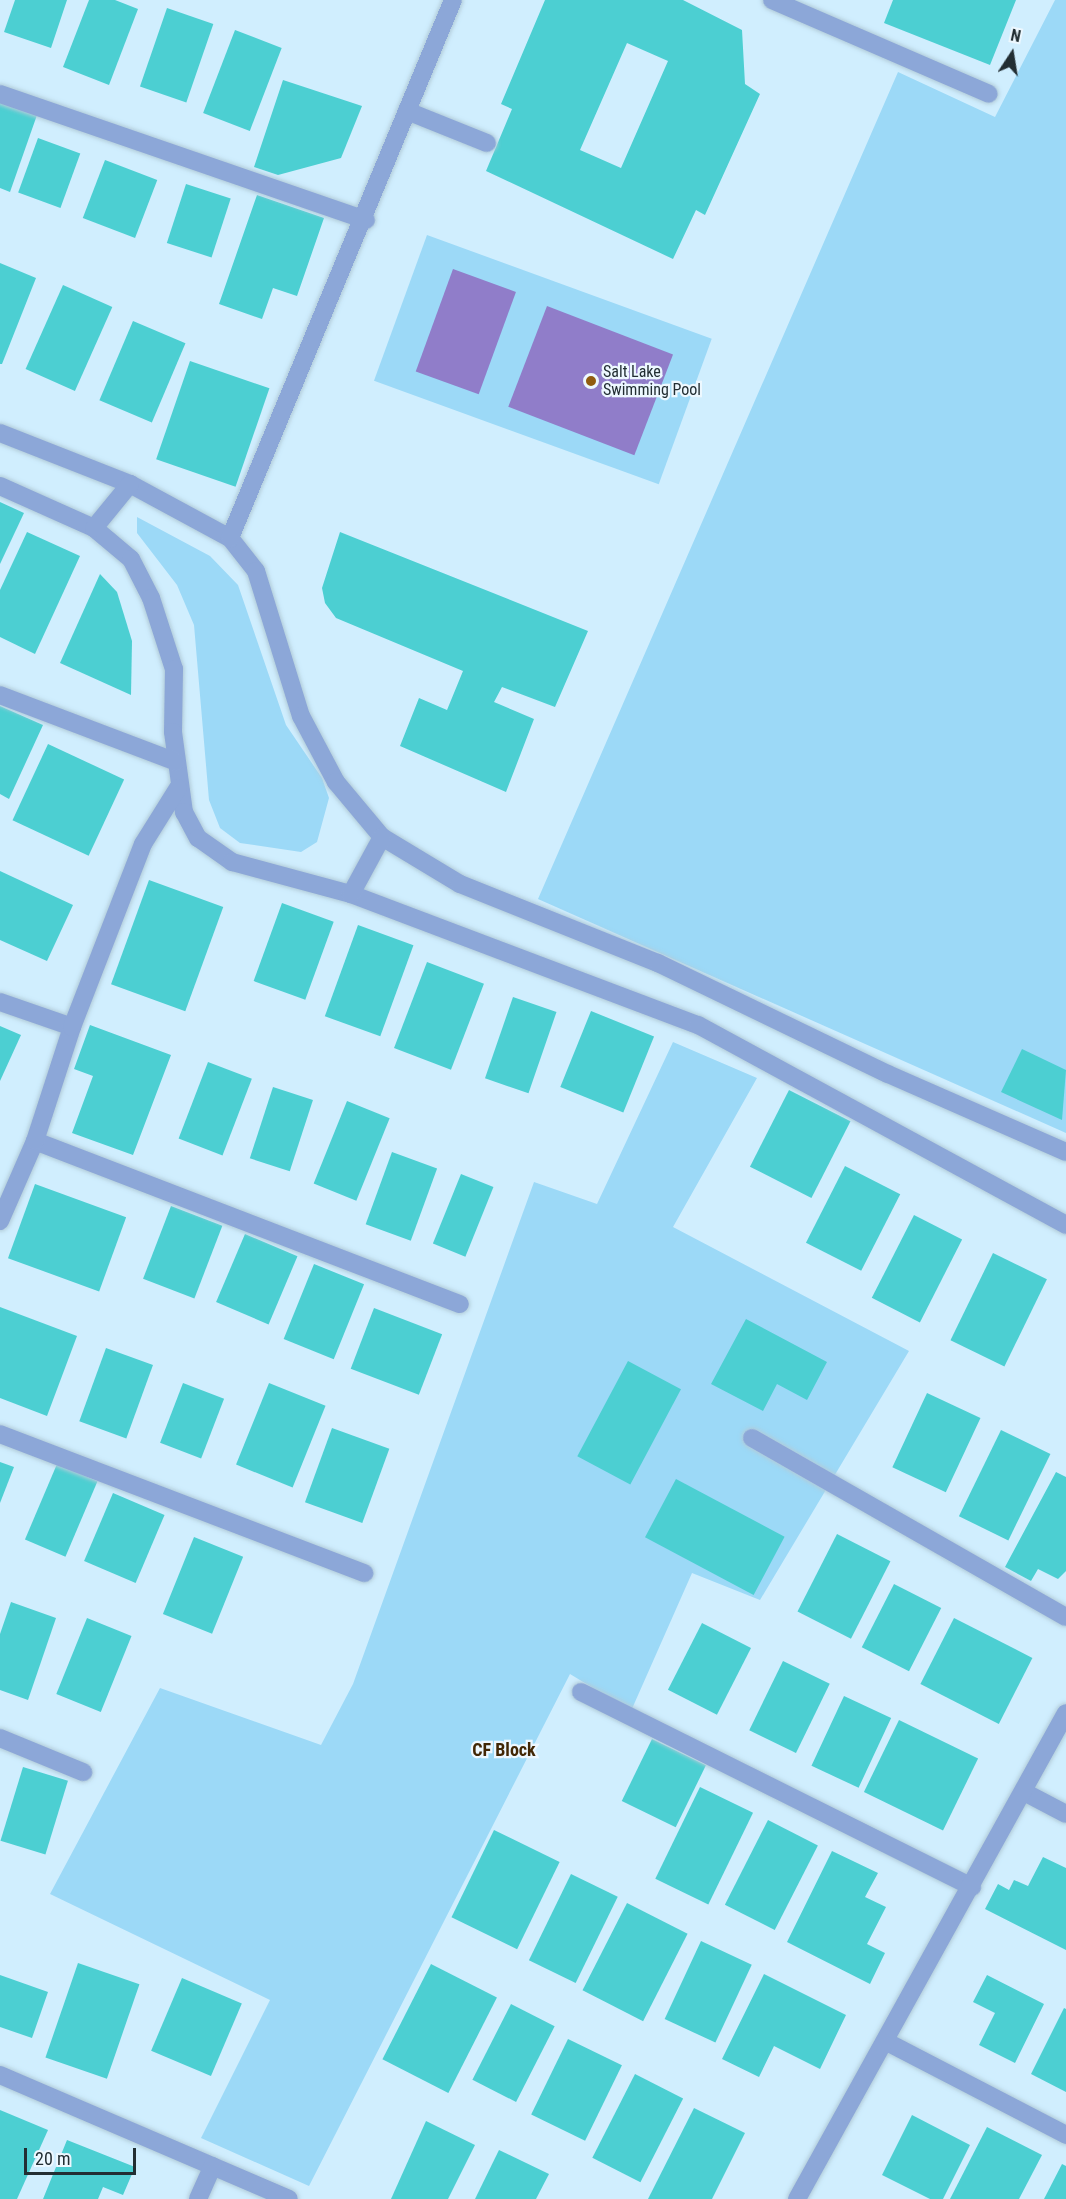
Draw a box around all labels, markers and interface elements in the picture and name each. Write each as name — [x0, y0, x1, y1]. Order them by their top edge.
north arrow — [982, 24, 1042, 84]
text: N — [1009, 26, 1023, 46]
place label: Salt Lake Swimming Pool — [603, 362, 701, 400]
marker: Salt Lake Swimming Pool — [584, 374, 598, 388]
district label: CF Block — [472, 1739, 536, 1761]
scale bar — [27, 2136, 140, 2174]
text: 20 m — [35, 2148, 70, 2169]

